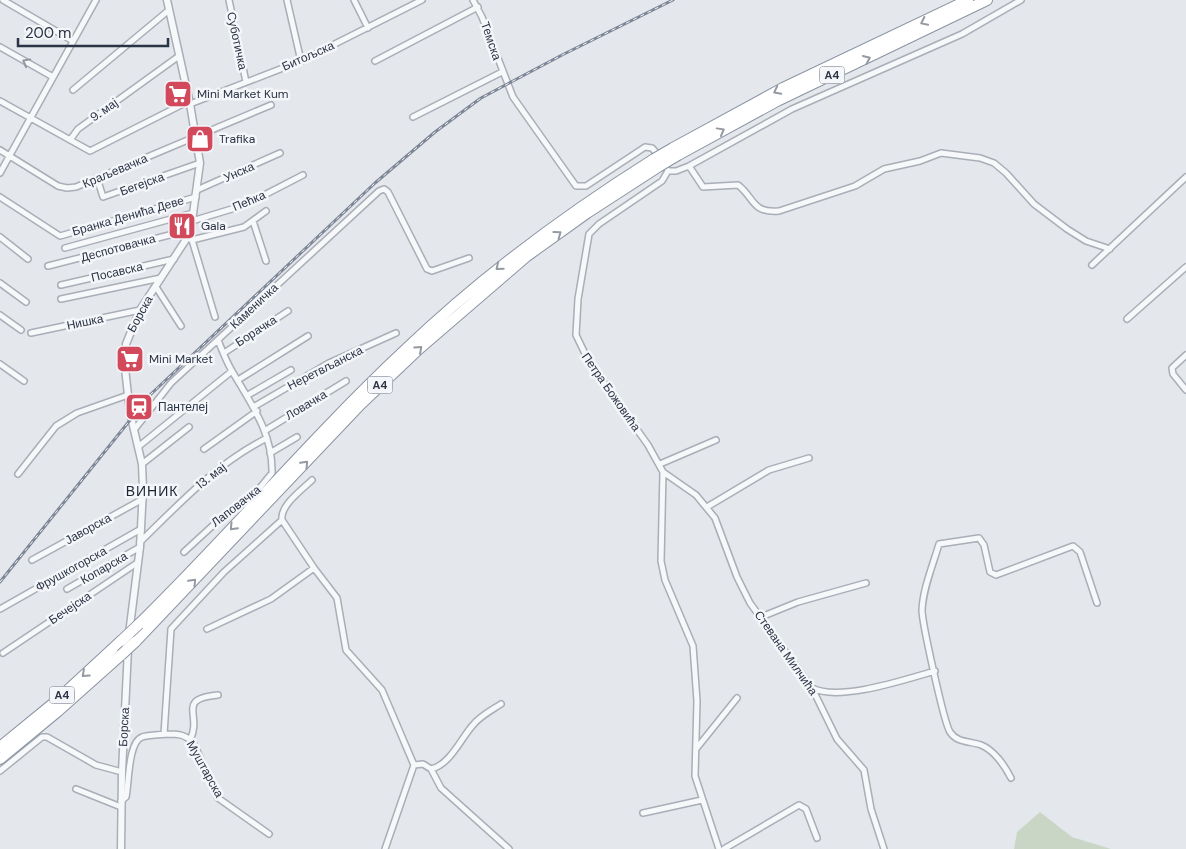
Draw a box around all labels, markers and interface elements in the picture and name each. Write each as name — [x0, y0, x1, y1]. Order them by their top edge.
street label: Суботичка — [223, 11, 251, 72]
scale bar — [18, 15, 168, 47]
one-way arrow — [920, 16, 929, 26]
street label: Темска — [477, 20, 505, 63]
text: 200 m — [25, 23, 71, 43]
street label: Битољска — [279, 37, 337, 75]
one-way arrow — [862, 54, 871, 65]
one-way arrow — [23, 59, 32, 69]
road number: A4 — [820, 66, 844, 84]
supermarket icon: Mini Market Kum — [163, 79, 193, 109]
one-way arrow — [773, 85, 782, 95]
place label: Mini Market Kum — [197, 86, 289, 102]
street label: 9. мај — [87, 95, 121, 125]
shop icon: Trafika — [185, 124, 215, 154]
one-way arrow — [716, 127, 725, 137]
place label: Trafika — [219, 131, 255, 147]
street label: Краљевачка — [80, 150, 150, 192]
street label: Унска — [221, 158, 257, 186]
street label: Бегејска — [118, 168, 167, 199]
street label: Пећка — [230, 187, 268, 215]
street label: Бранка Денића Деве — [70, 192, 186, 240]
restaurant icon: Gala — [167, 211, 197, 241]
place label: Gala — [201, 218, 226, 234]
street label: Деспотовачка — [79, 230, 157, 266]
one-way arrow — [552, 231, 562, 240]
street label: Посавска — [90, 258, 145, 286]
one-way arrow — [496, 262, 505, 270]
street label: Каменичка — [226, 279, 282, 332]
street label: Борска — [123, 293, 157, 335]
street label: Нишка — [65, 310, 105, 334]
street label: Борачка — [232, 312, 280, 350]
street label: Неретвљанска — [285, 342, 366, 394]
supermarket icon: Mini Market — [115, 344, 145, 374]
one-way arrow — [414, 345, 423, 354]
street label: Петра Божовића — [578, 350, 644, 435]
place label: Mini Market — [149, 351, 213, 367]
road number: A4 — [368, 376, 392, 394]
street label: Ловачка — [282, 386, 330, 424]
station icon: Пантелеј — [124, 392, 154, 422]
place label: Пантелеј — [158, 399, 208, 415]
street label: 13. мај — [193, 459, 229, 493]
one-way arrow — [299, 460, 308, 469]
street label: Лаповачка — [208, 481, 264, 530]
district label: ВИНИК — [126, 482, 178, 500]
street label: Јаворска — [62, 510, 114, 548]
one-way arrow — [230, 522, 239, 531]
street label: Фрушкогорска — [33, 543, 110, 595]
street label: Копарска — [78, 548, 131, 588]
one-way arrow — [187, 579, 196, 588]
street label: Бечејска — [46, 588, 95, 628]
street label: Стевана Милчића — [751, 608, 821, 699]
one-way arrow — [81, 668, 90, 677]
road number: A4 — [50, 686, 74, 704]
street label: Борска — [115, 707, 133, 747]
street label: Муштарска — [183, 738, 227, 801]

